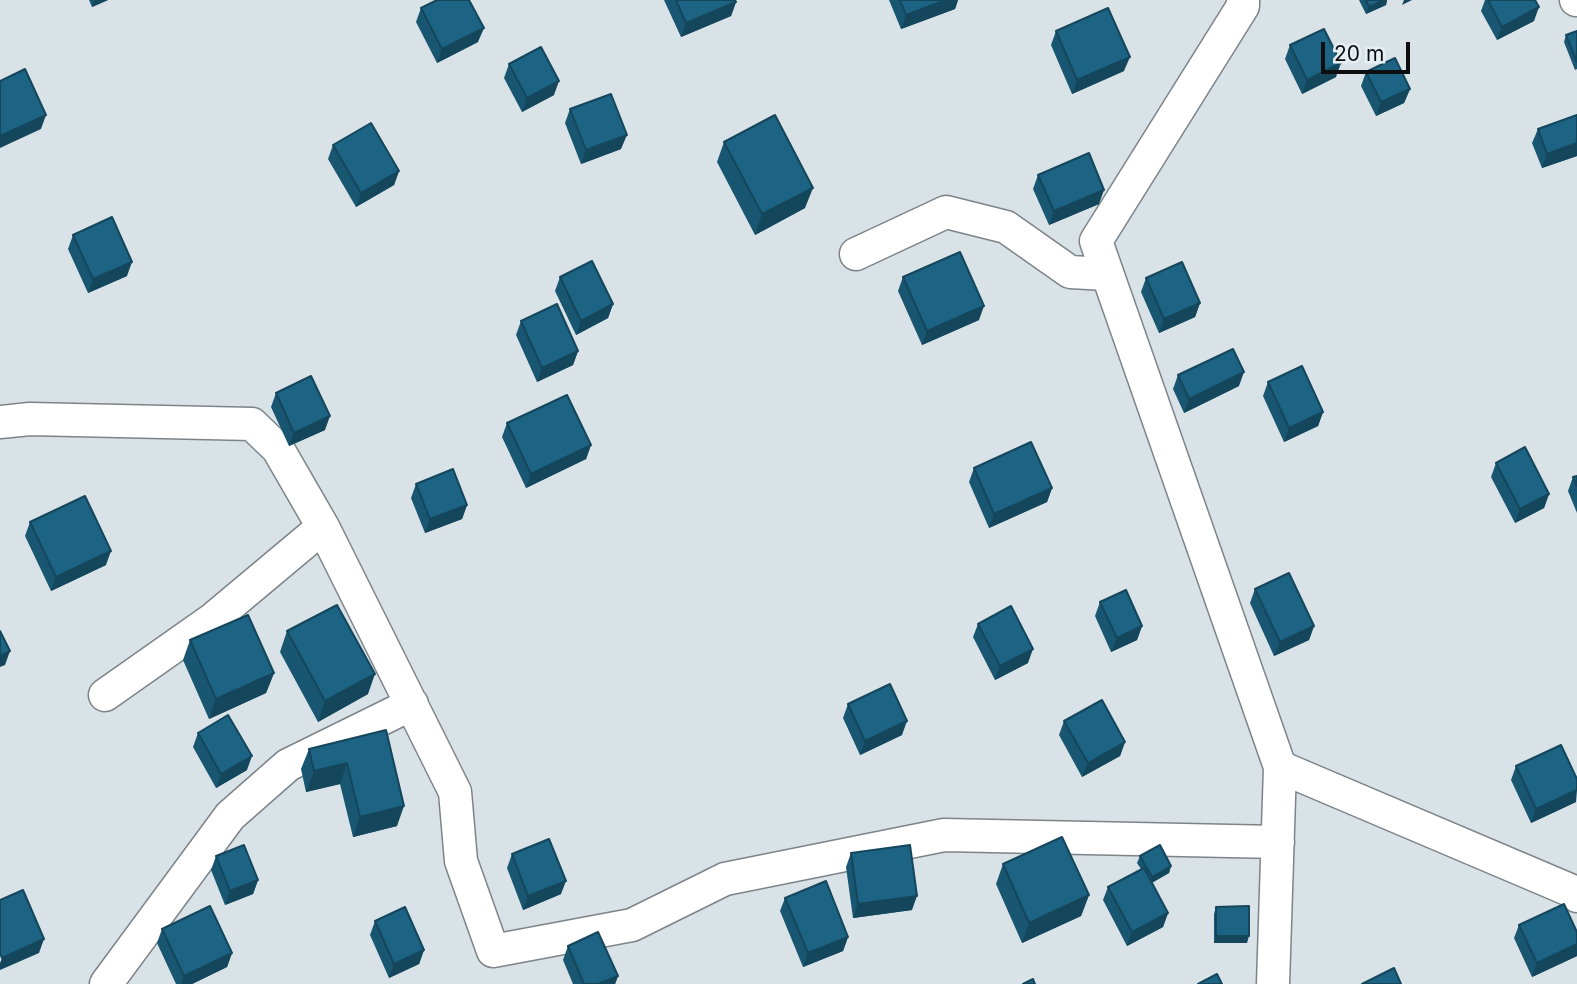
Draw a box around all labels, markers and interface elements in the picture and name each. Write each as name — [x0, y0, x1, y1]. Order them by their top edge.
scale bar — [1325, 28, 1414, 72]
text: 20 m — [1334, 41, 1384, 66]

